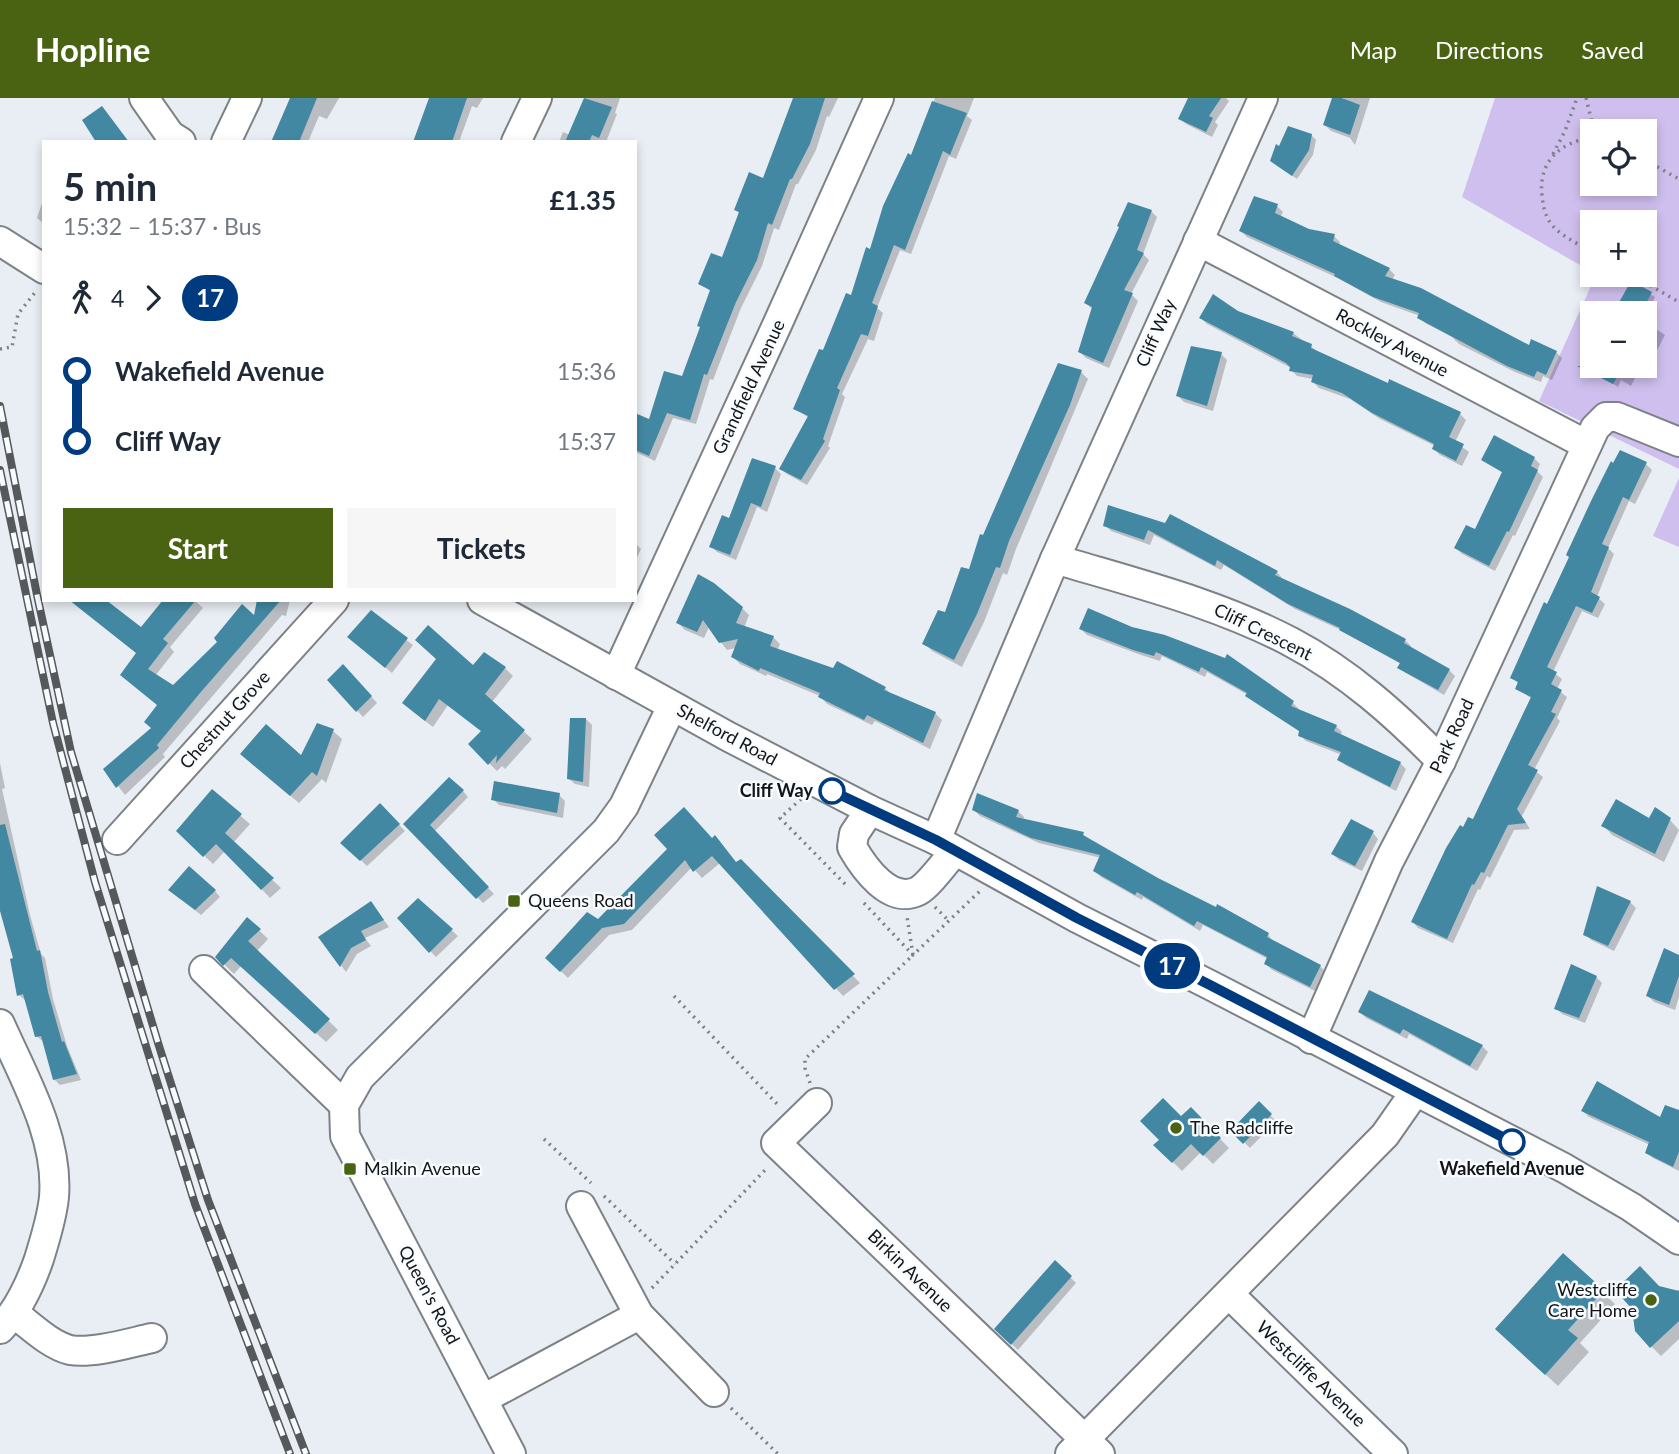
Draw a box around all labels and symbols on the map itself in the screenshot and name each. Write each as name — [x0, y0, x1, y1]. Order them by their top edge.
street label: Cliff Way — [1130, 294, 1180, 370]
street label: Rockley Avenue — [1332, 303, 1453, 381]
street label: Grandfield Avenue — [707, 316, 789, 457]
street label: Cliff Crescent — [1211, 598, 1317, 665]
street label: Chestnut Grove — [174, 666, 274, 773]
street label: Park Road — [1424, 695, 1478, 776]
street label: Shelford Road — [674, 698, 781, 770]
marker: Cliff Way — [819, 778, 845, 804]
place label: Cliff Way — [740, 779, 813, 801]
place label: Queens Road — [528, 889, 634, 911]
marker: Queens Road — [506, 893, 522, 909]
line badge: 17 — [1140, 943, 1204, 989]
place label: The Radcliffe — [1190, 1116, 1293, 1138]
marker: The Radcliffe — [1168, 1120, 1184, 1136]
marker: Wakefield Avenue — [1499, 1129, 1525, 1155]
place label: Malkin Avenue — [364, 1157, 481, 1179]
place label: Wakefield Avenue — [1440, 1157, 1585, 1179]
marker: Malkin Avenue — [342, 1161, 358, 1177]
street label: Birkin Avenue — [864, 1224, 958, 1316]
street label: Queen's Road — [395, 1241, 465, 1348]
place label: Westcliffe Care Home — [1548, 1278, 1637, 1321]
marker: Westcliffe Care Home — [1643, 1292, 1659, 1308]
street label: Westcliffe Avenue — [1253, 1316, 1371, 1431]

